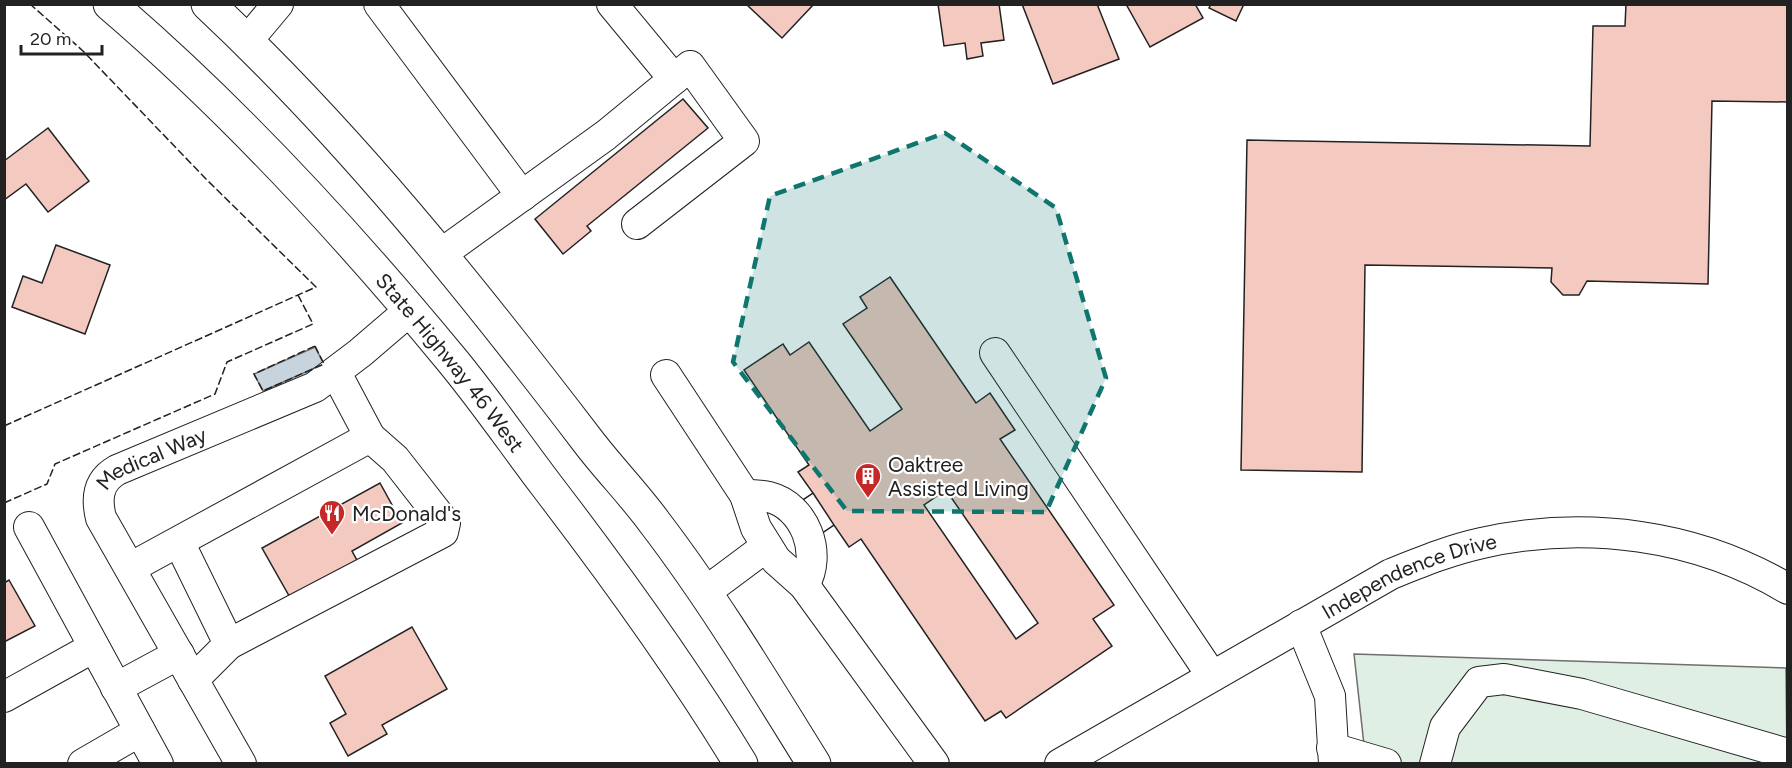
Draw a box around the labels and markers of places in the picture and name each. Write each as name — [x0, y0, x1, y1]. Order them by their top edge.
place label: Oaktree Assisted Living — [888, 452, 1029, 501]
building icon: Oaktree Assisted Living — [853, 461, 883, 499]
restaurant icon: McDonald's — [317, 498, 347, 536]
place label: McDonald's — [352, 501, 461, 526]

